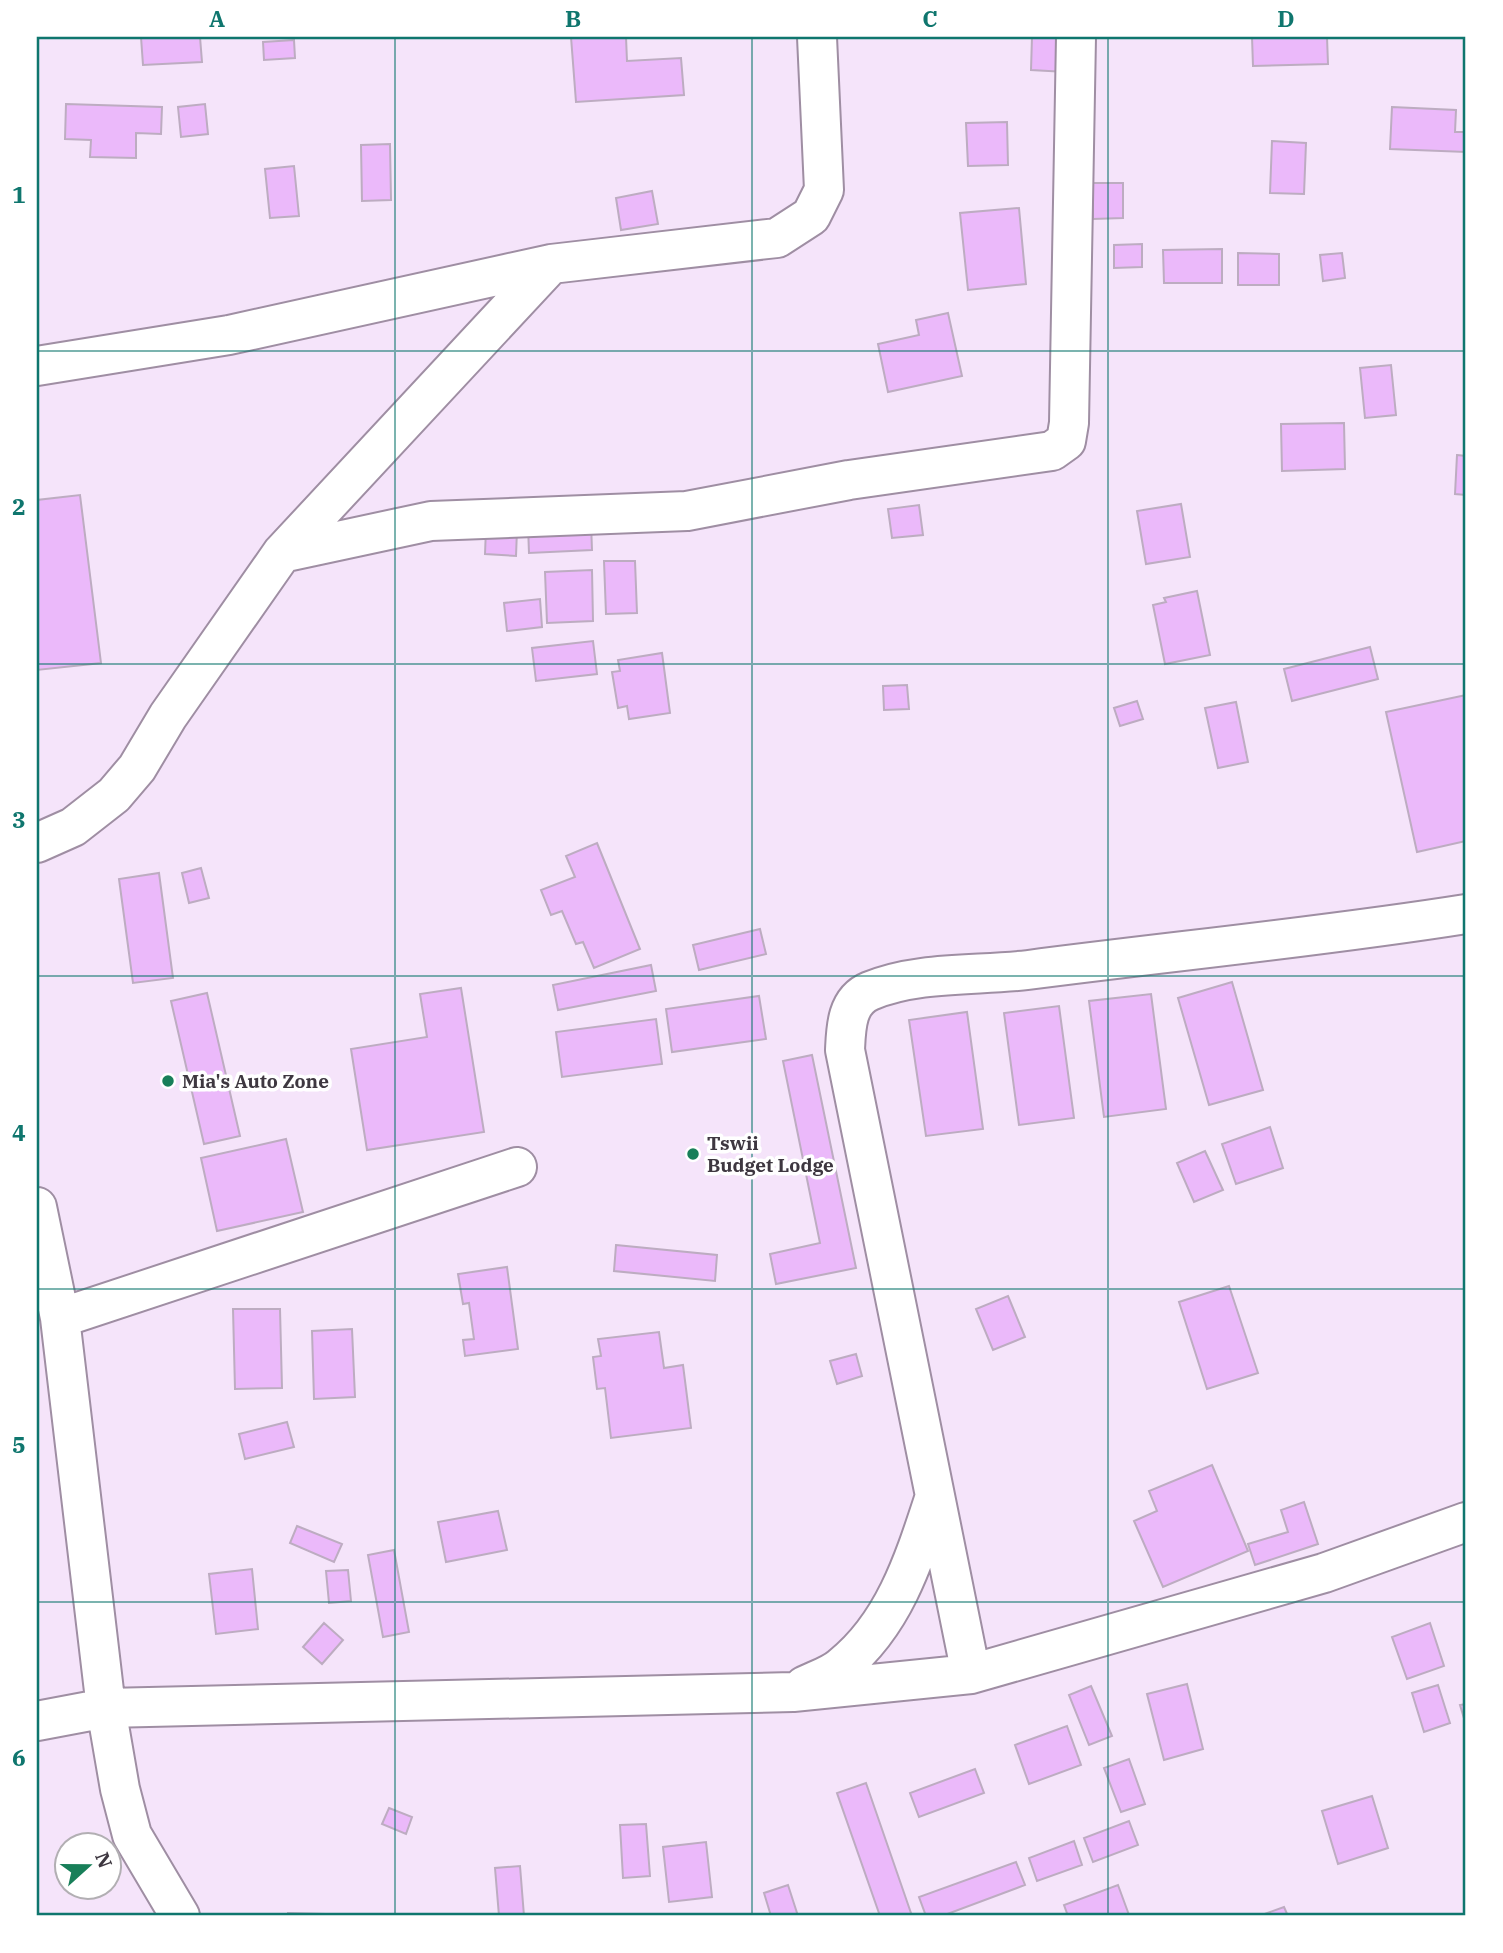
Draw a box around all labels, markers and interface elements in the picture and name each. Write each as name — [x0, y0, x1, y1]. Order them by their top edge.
text: A — [209, 3, 225, 33]
text: B — [565, 3, 581, 33]
text: C — [922, 3, 938, 33]
text: D — [1277, 3, 1295, 33]
text: 1 — [12, 179, 26, 209]
text: 2 — [12, 491, 26, 521]
text: 3 — [12, 804, 26, 834]
place label: Mia's Auto Zone — [182, 1069, 329, 1093]
marker: Mia's Auto Zone — [160, 1073, 176, 1089]
text: 4 — [12, 1117, 26, 1147]
place label: Tswii Budget Lodge — [707, 1131, 834, 1177]
marker: Tswii Budget Lodge — [685, 1146, 701, 1162]
text: 5 — [12, 1429, 26, 1459]
text: 6 — [12, 1742, 26, 1772]
north arrow — [52, 1830, 122, 1900]
text: N — [90, 1849, 118, 1871]

